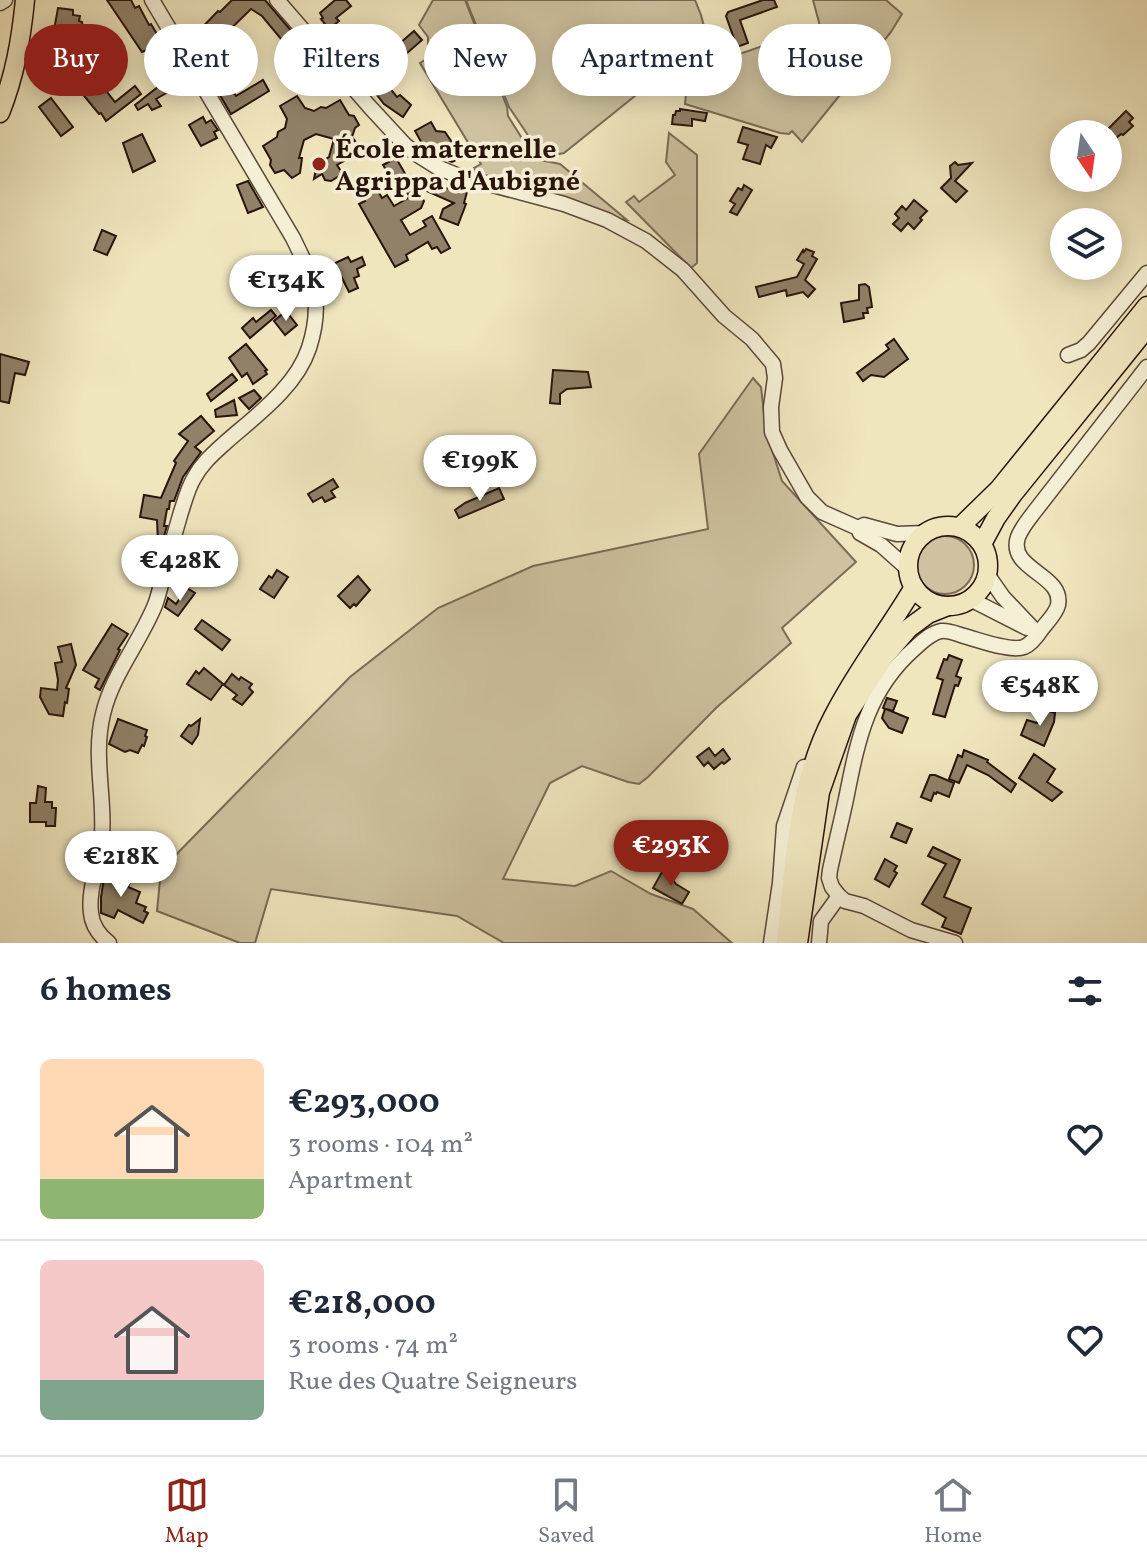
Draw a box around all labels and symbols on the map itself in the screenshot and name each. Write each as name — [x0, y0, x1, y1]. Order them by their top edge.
north arrow — [1050, 120, 1122, 192]
place label: École maternelle Agrippa d'Aubigné — [335, 131, 580, 202]
marker: École maternelle Agrippa d'Aubigné — [310, 155, 328, 173]
pin: €134K — [230, 255, 342, 323]
pin: €199K — [424, 435, 536, 503]
pin: €428K — [124, 535, 236, 603]
pin: €548K — [984, 660, 1096, 728]
pin: €293K — [615, 820, 727, 888]
pin: €218K — [65, 831, 177, 899]

